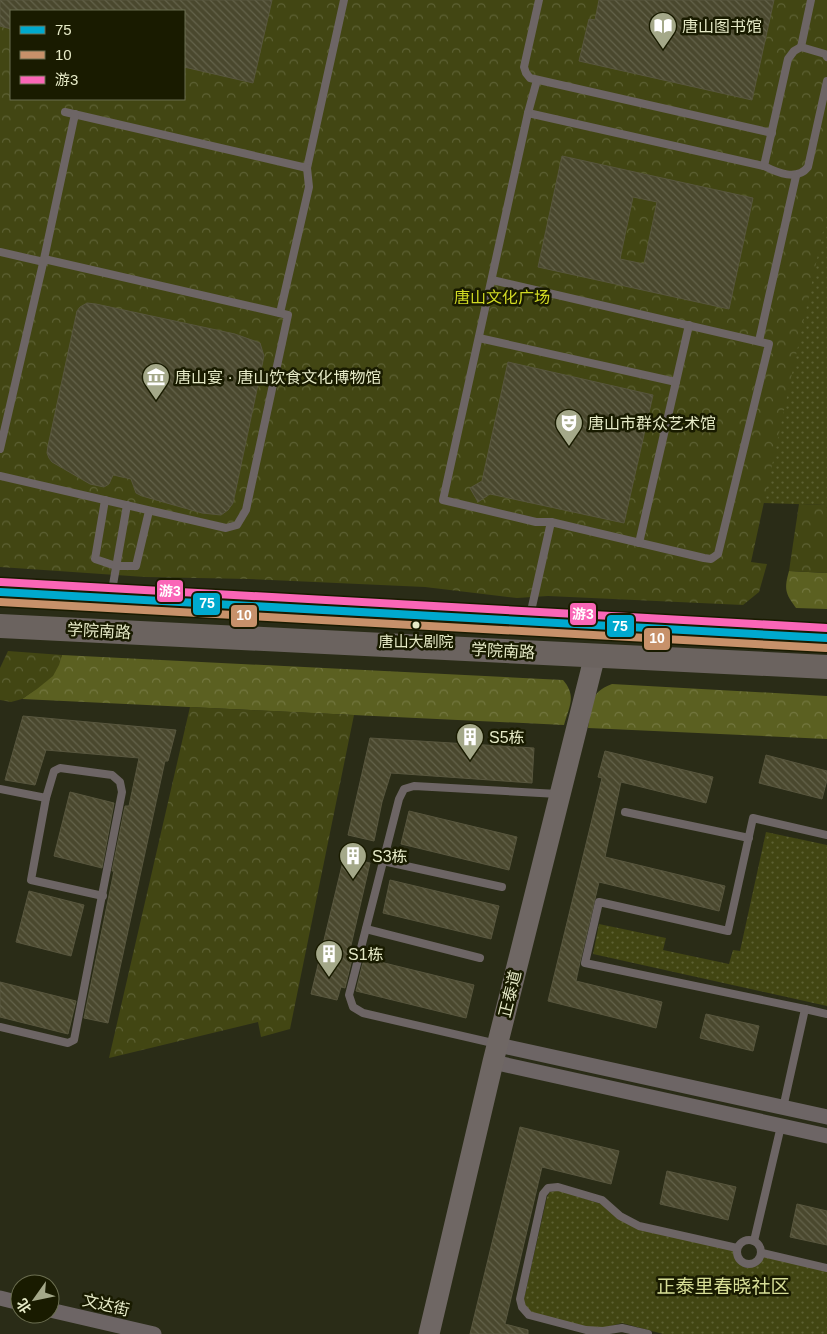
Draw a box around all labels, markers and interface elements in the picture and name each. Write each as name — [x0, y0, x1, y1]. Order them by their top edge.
legend — [10, 10, 185, 100]
library icon: 唐山图书馆 — [648, 11, 678, 50]
place label: 唐山图书馆 — [682, 18, 762, 35]
text: 75 — [55, 21, 72, 38]
text: 10 — [55, 46, 72, 63]
text: 游3 — [55, 71, 78, 88]
park label: 唐山文化广场 — [454, 289, 550, 306]
museum icon: 唐山宴 · 唐山饮食文化博物馆 — [141, 362, 171, 401]
place label: 唐山宴 · 唐山饮食文化博物馆 — [175, 369, 381, 386]
theatre icon: 唐山市群众艺术馆 — [554, 408, 584, 447]
place label: 唐山市群众艺术馆 — [588, 415, 716, 432]
line badge: 游3 — [156, 579, 184, 603]
text: 游3 — [159, 583, 181, 599]
line badge: 75 — [192, 592, 221, 616]
text: 75 — [199, 595, 215, 611]
line badge: 游3 — [569, 602, 597, 626]
line badge: 10 — [230, 604, 258, 628]
text: 游3 — [572, 606, 594, 622]
text: 10 — [236, 607, 252, 623]
line badge: 75 — [606, 614, 635, 638]
text: 75 — [612, 618, 628, 634]
marker: 唐山大剧院 — [411, 620, 421, 630]
street label: 学院南路 — [67, 621, 131, 641]
line badge: 10 — [643, 627, 671, 651]
text: 10 — [649, 630, 665, 646]
place label: 唐山大剧院 — [378, 633, 454, 650]
street label: 学院南路 — [471, 641, 535, 661]
building icon: S5栋 — [455, 722, 485, 761]
place label: S5栋 — [489, 729, 525, 746]
building icon: S3栋 — [338, 841, 368, 880]
place label: S3栋 — [372, 848, 408, 865]
building icon: S1栋 — [314, 939, 344, 978]
place label: S1栋 — [348, 946, 384, 963]
street label: 正泰道 — [496, 969, 524, 1019]
north arrow — [10, 1274, 60, 1324]
district label: 正泰里春晓社区 — [656, 1276, 790, 1297]
street label: 文达街 — [81, 1291, 131, 1319]
text: 北 — [14, 1296, 35, 1316]

